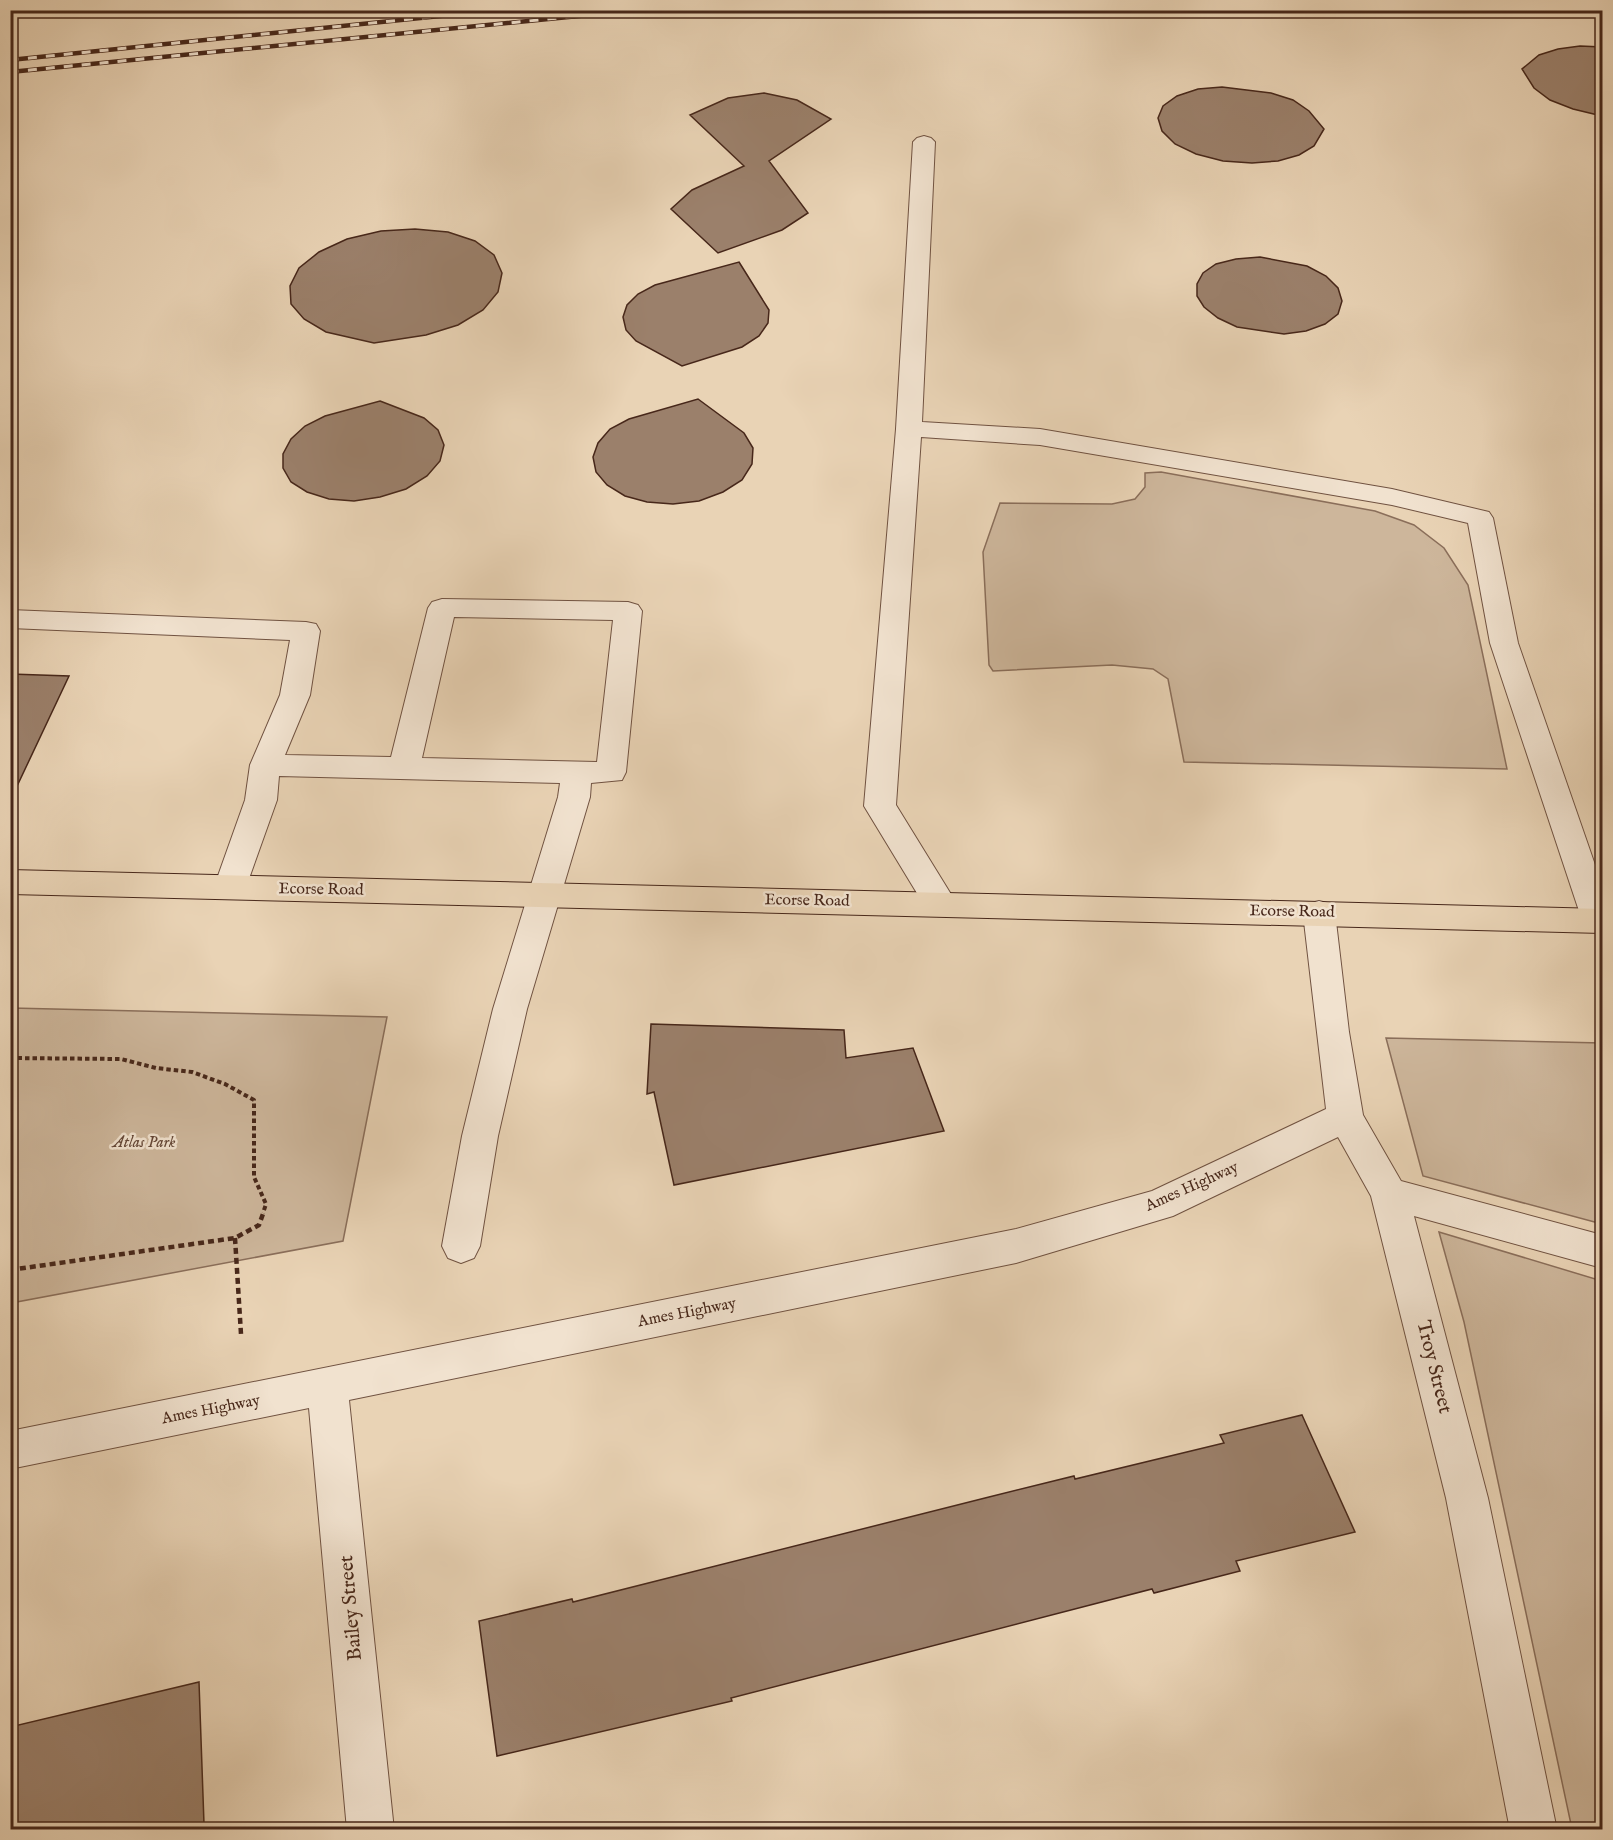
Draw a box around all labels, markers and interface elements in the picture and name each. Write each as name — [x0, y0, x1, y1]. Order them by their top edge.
street label: Ecorse Road — [278, 879, 364, 901]
street label: Ecorse Road — [764, 890, 850, 912]
street label: Ecorse Road — [1249, 901, 1335, 923]
park label: Atlas Park — [111, 1133, 176, 1153]
street label: Ames Highway — [1141, 1158, 1242, 1217]
street label: Ames Highway — [635, 1294, 738, 1333]
street label: Troy Street — [1410, 1318, 1458, 1416]
street label: Ames Highway — [159, 1391, 262, 1430]
street label: Bailey Street — [334, 1554, 368, 1662]

